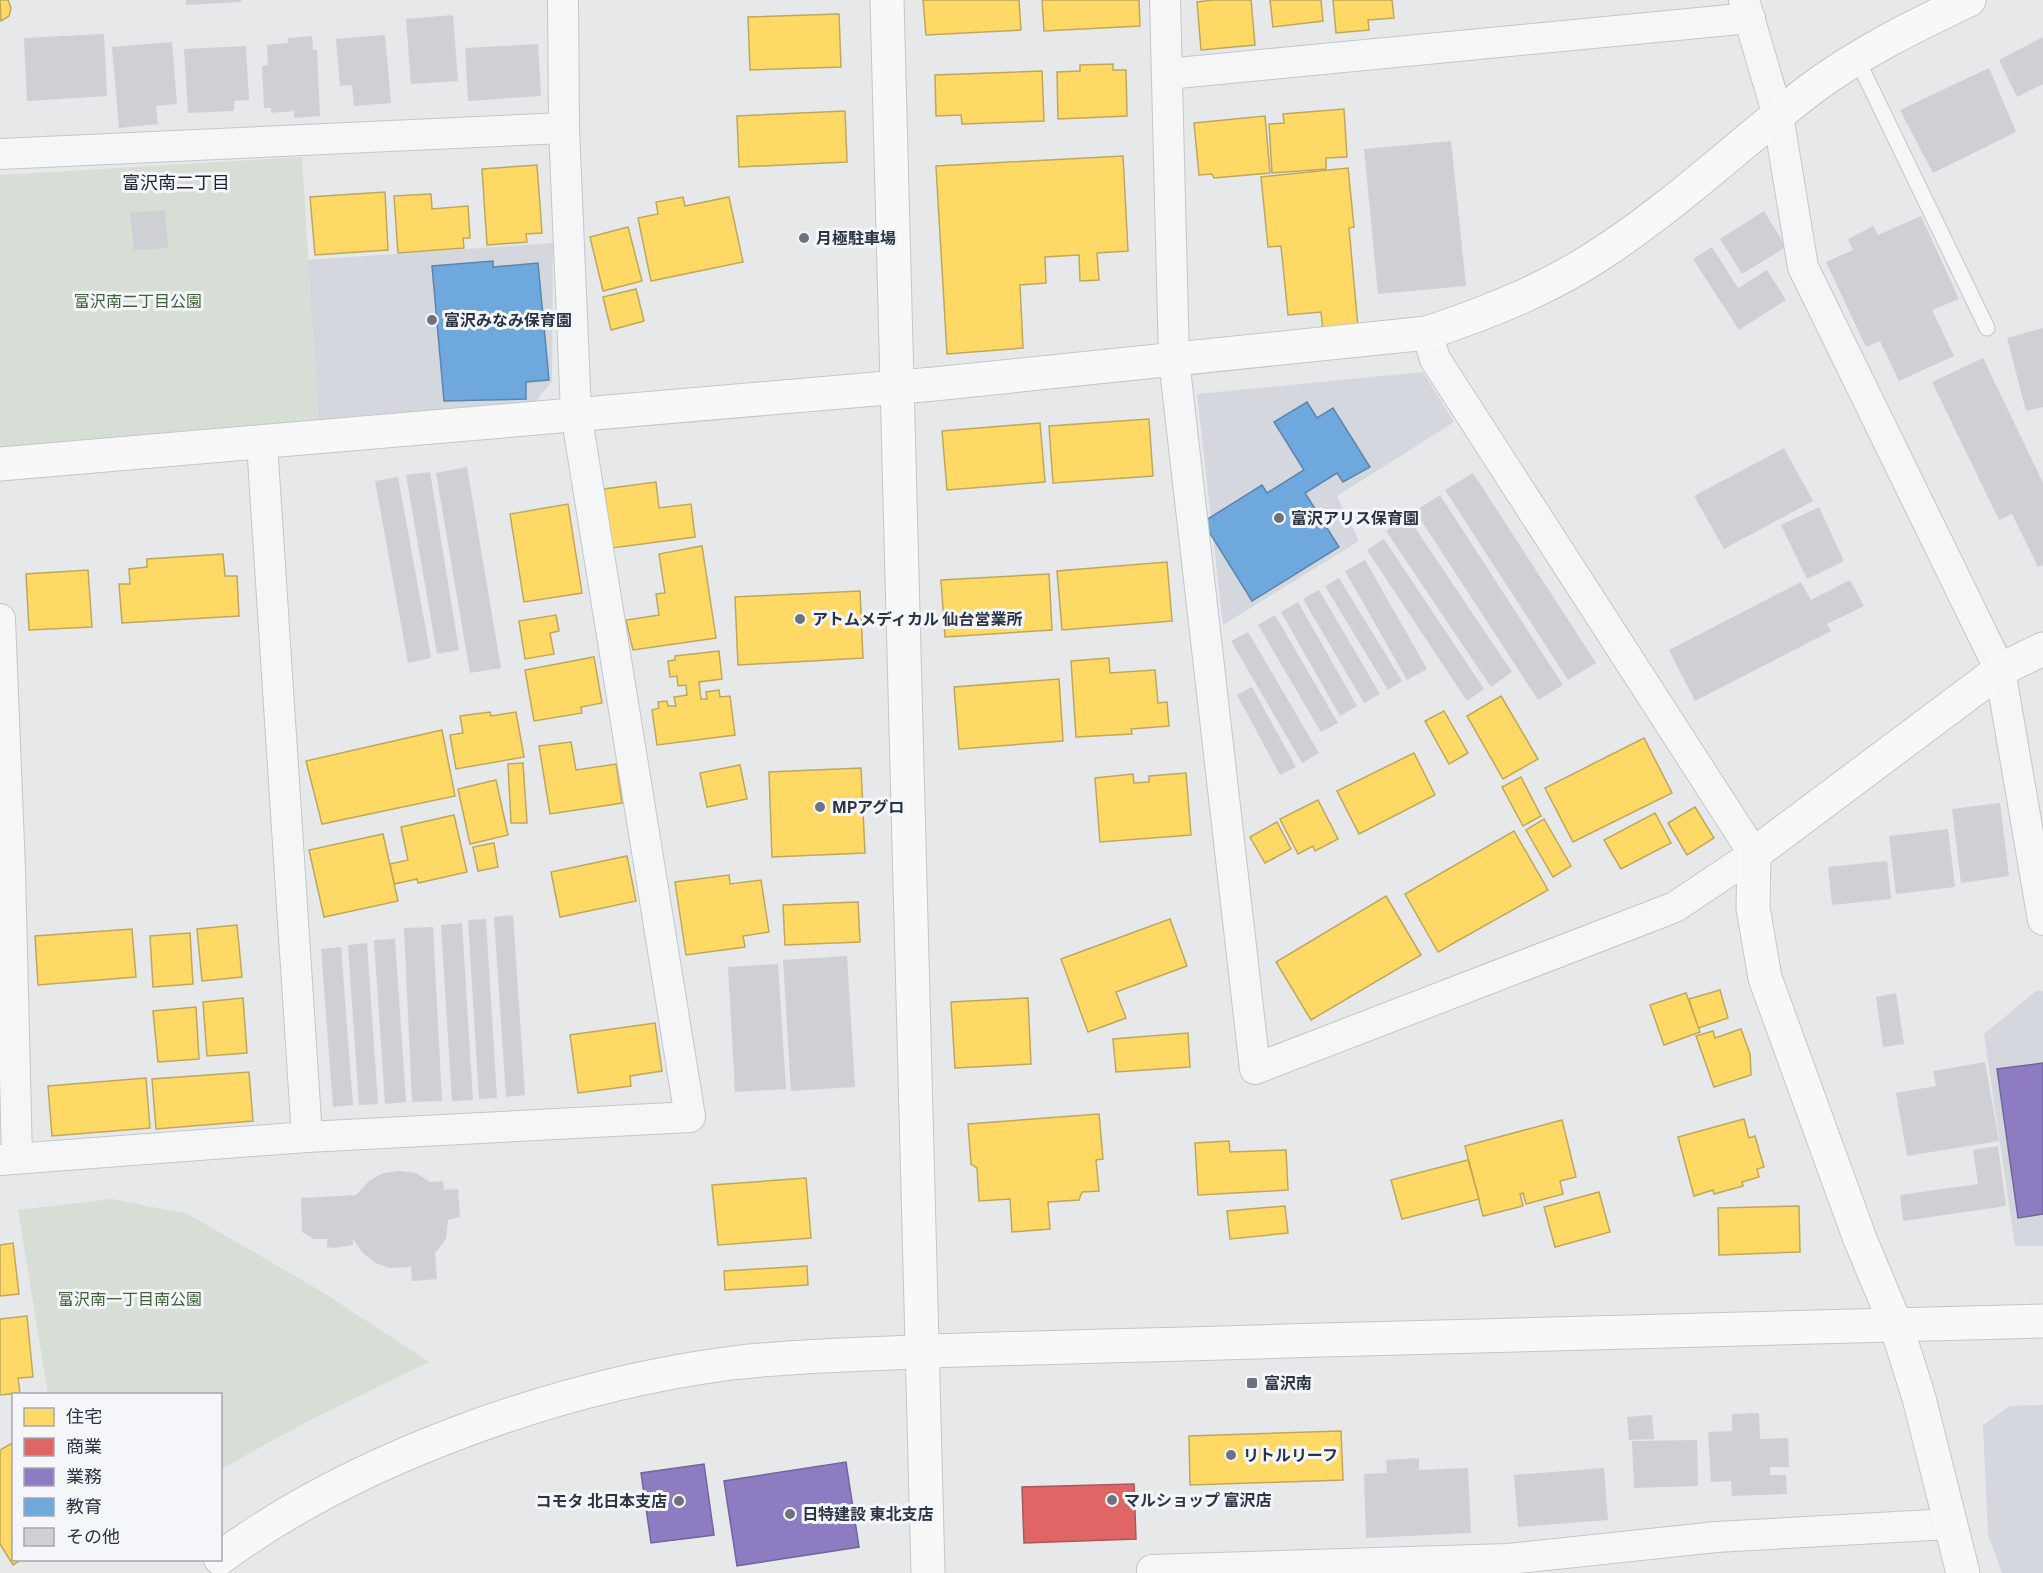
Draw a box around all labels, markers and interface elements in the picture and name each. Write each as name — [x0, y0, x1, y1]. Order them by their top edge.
district label: 富沢南二丁目 — [122, 172, 230, 193]
place label: 月極駐車場 — [816, 229, 896, 248]
marker: 月極駐車場 — [797, 231, 811, 245]
park label: 富沢南二丁目公園 — [74, 292, 202, 311]
place label: 富沢みなみ保育園 — [444, 311, 572, 330]
marker: 富沢みなみ保育園 — [425, 313, 439, 327]
place label: 富沢アリス保育園 — [1291, 509, 1419, 528]
marker: 富沢アリス保育園 — [1272, 511, 1286, 525]
place label: アトムメディカル 仙台営業所 — [812, 610, 1023, 629]
marker: アトムメディカル 仙台営業所 — [793, 612, 807, 626]
place label: MPアグロ — [832, 798, 904, 817]
marker: MPアグロ — [813, 800, 827, 814]
park label: 富沢南一丁目南公園 — [58, 1290, 202, 1309]
place label: 富沢南 — [1264, 1374, 1312, 1393]
marker: 富沢南 — [1245, 1376, 1259, 1390]
legend — [12, 1393, 222, 1561]
text: 住宅 — [66, 1406, 102, 1427]
text: 商業 — [66, 1436, 102, 1457]
place label: リトルリーフ — [1243, 1446, 1338, 1465]
marker: リトルリーフ — [1224, 1448, 1238, 1462]
text: 業務 — [66, 1466, 102, 1487]
place label: マルショップ 富沢店 — [1124, 1491, 1272, 1510]
place label: コモタ 北日本支店 — [535, 1492, 667, 1511]
marker: マルショップ 富沢店 — [1105, 1493, 1119, 1507]
marker: コモタ 北日本支店 — [672, 1494, 686, 1508]
text: 教育 — [66, 1496, 102, 1517]
place label: 日特建設 東北支店 — [802, 1505, 934, 1524]
marker: 日特建設 東北支店 — [783, 1507, 797, 1521]
text: その他 — [66, 1526, 120, 1547]

